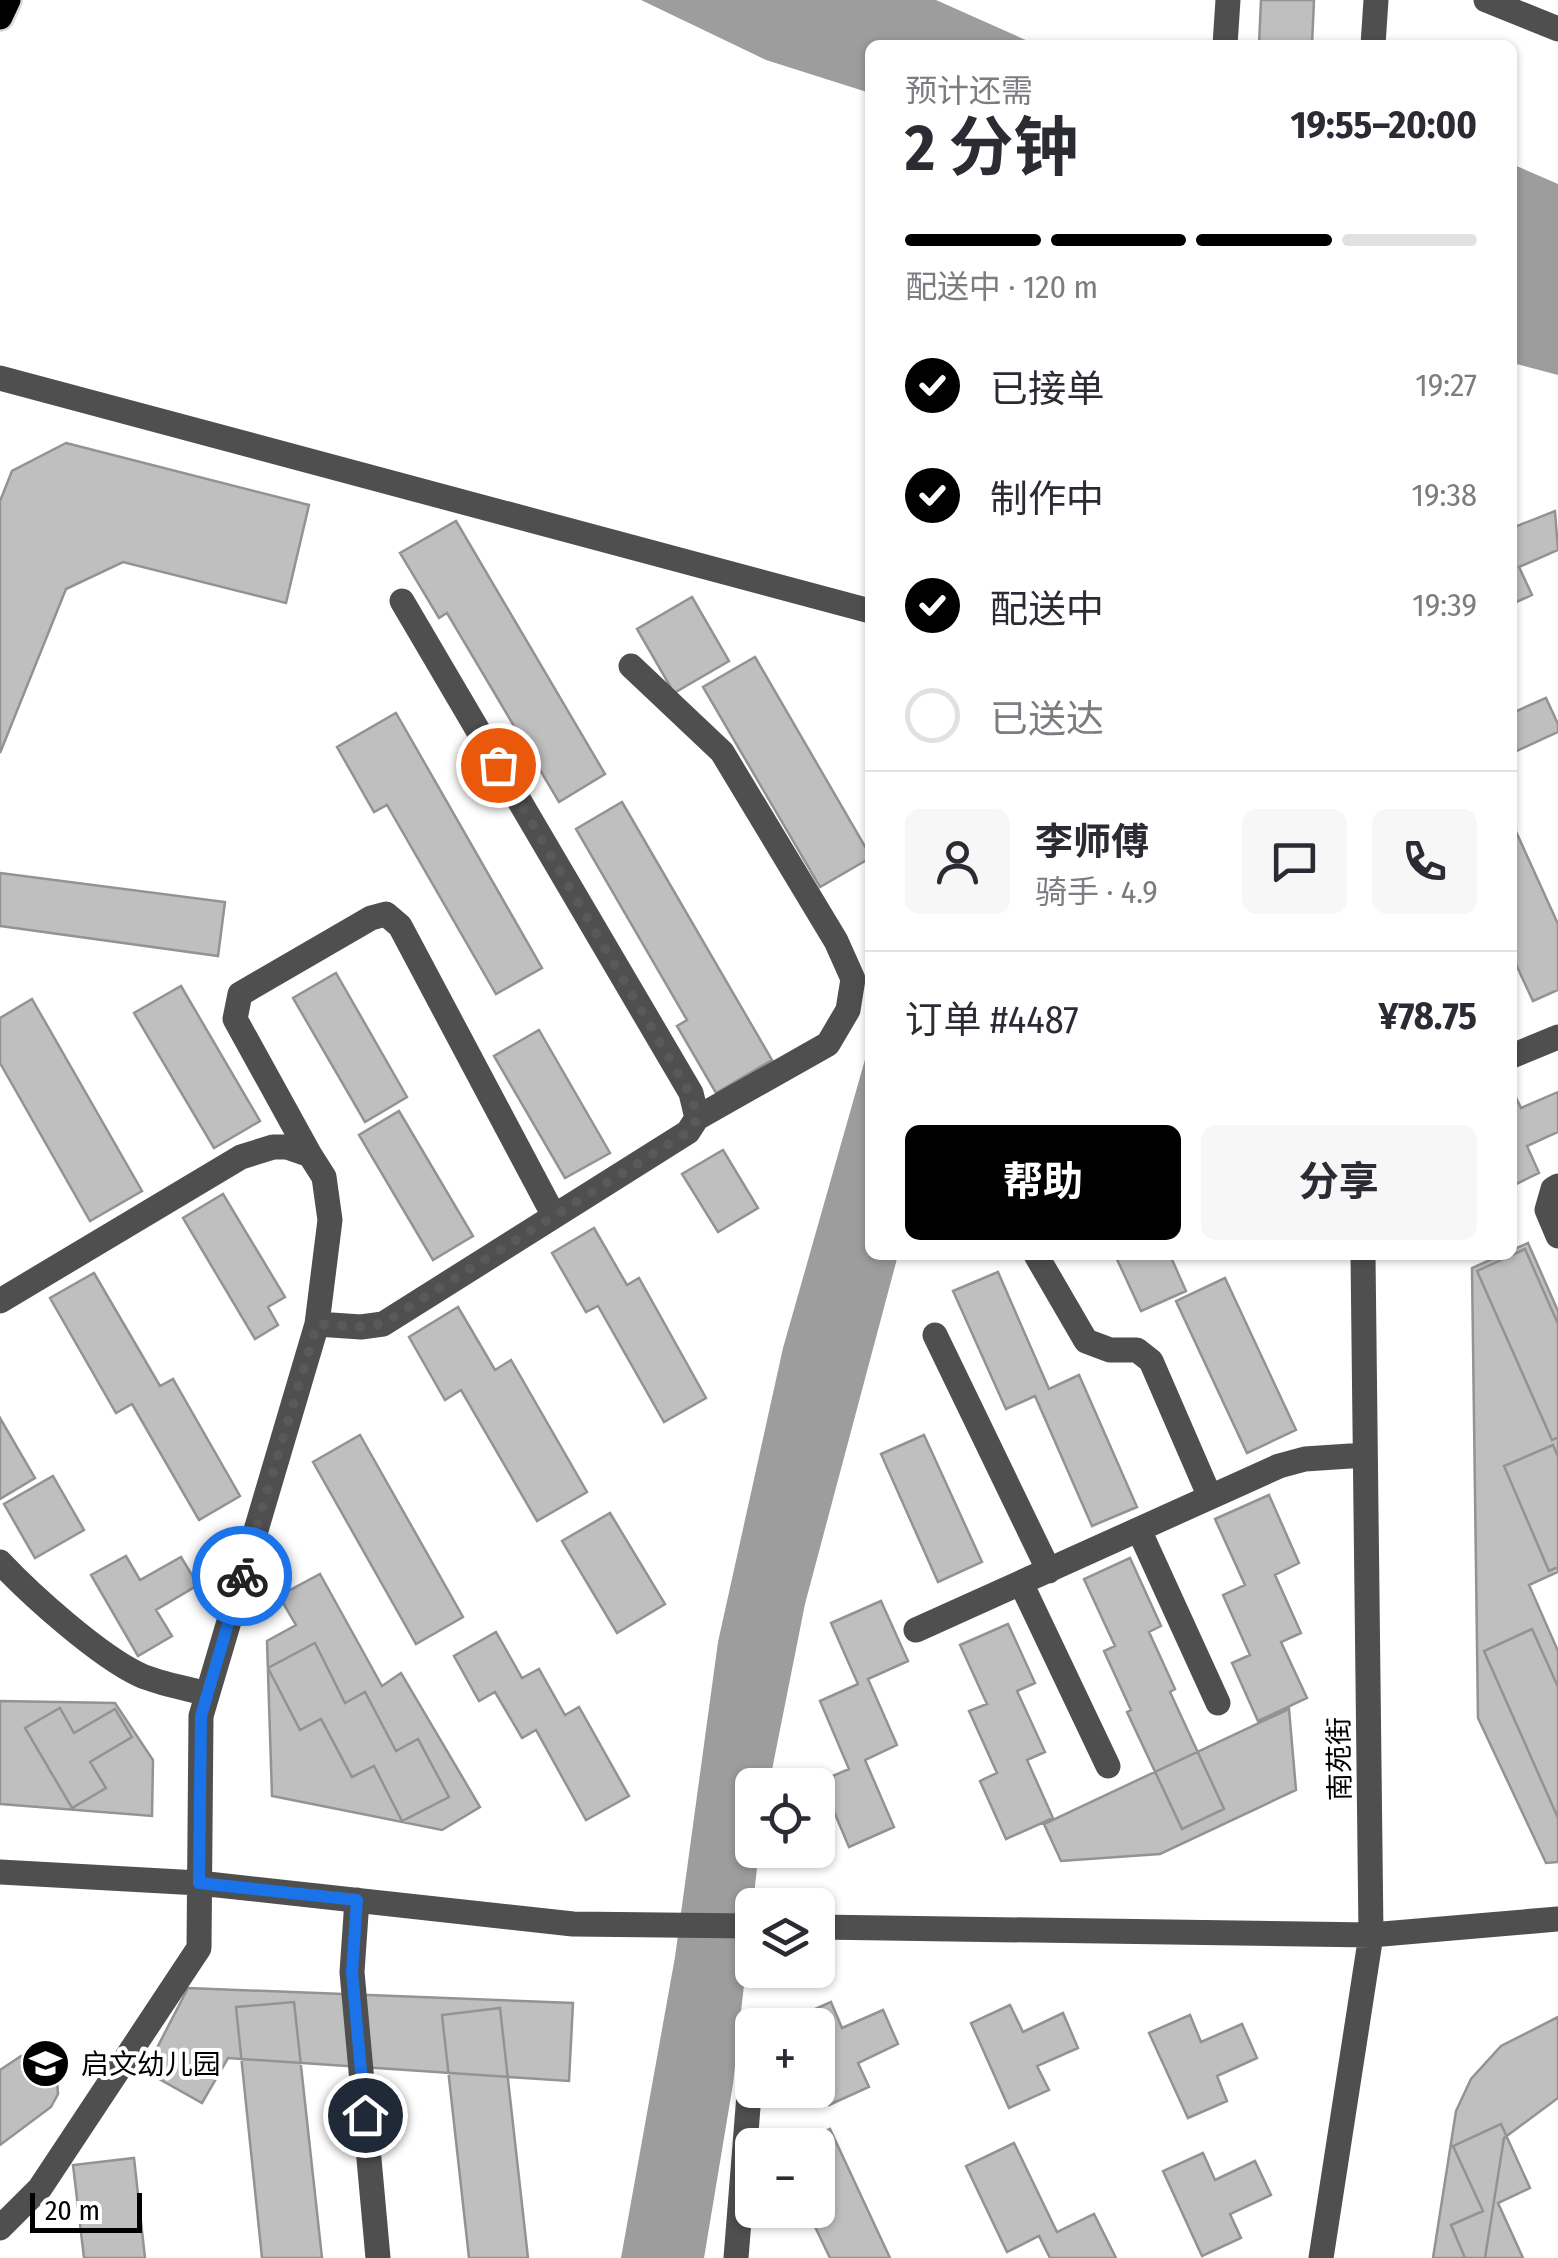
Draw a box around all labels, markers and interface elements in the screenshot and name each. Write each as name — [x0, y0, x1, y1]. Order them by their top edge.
text: 预计还需 — [905, 72, 1033, 110]
text: 19:55–20:00 — [1290, 102, 1477, 148]
text: 2 分钟 — [905, 109, 1079, 187]
text: 配送中 · 120 m — [905, 268, 1098, 306]
icon: check — [905, 358, 960, 413]
text: 已接单 — [990, 366, 1104, 412]
text: 19:27 — [1415, 366, 1477, 404]
icon: check — [905, 468, 960, 523]
text: 制作中 — [990, 476, 1104, 522]
text: 19:38 — [1411, 476, 1477, 514]
icon: check — [905, 578, 960, 633]
text: 配送中 — [990, 586, 1104, 632]
text: 19:39 — [1412, 586, 1477, 624]
text: 已送达 — [990, 696, 1104, 742]
pin — [456, 723, 541, 808]
icon: bag — [471, 738, 526, 793]
button: person — [905, 809, 1010, 914]
button: chat — [1242, 809, 1347, 914]
button: phone — [1372, 809, 1477, 914]
text: 李师傅 — [1035, 819, 1149, 865]
text: 骑手 · 4.9 — [1035, 873, 1158, 911]
text: ¥78.75 — [1379, 993, 1477, 1039]
text: 订单 #4487 — [905, 997, 1079, 1043]
button: 帮助 — [905, 1125, 1181, 1240]
button: 分享 — [1201, 1125, 1477, 1240]
courier — [192, 1526, 292, 1626]
icon: bike — [215, 1549, 270, 1604]
street label: 南苑街 — [1322, 1717, 1357, 1801]
map controls — [735, 1768, 835, 2228]
button: locate — [735, 1768, 835, 1868]
button: layers — [735, 1888, 835, 1988]
button: + — [735, 2008, 835, 2108]
school or university icon: 启文幼儿园 — [20, 2038, 72, 2090]
place label: 启文幼儿园 — [81, 2048, 221, 2081]
pin — [323, 2073, 408, 2158]
icon: home — [338, 2088, 393, 2143]
button: − — [735, 2128, 835, 2228]
scale bar — [30, 2188, 142, 2232]
text: 20 m — [45, 2194, 100, 2227]

